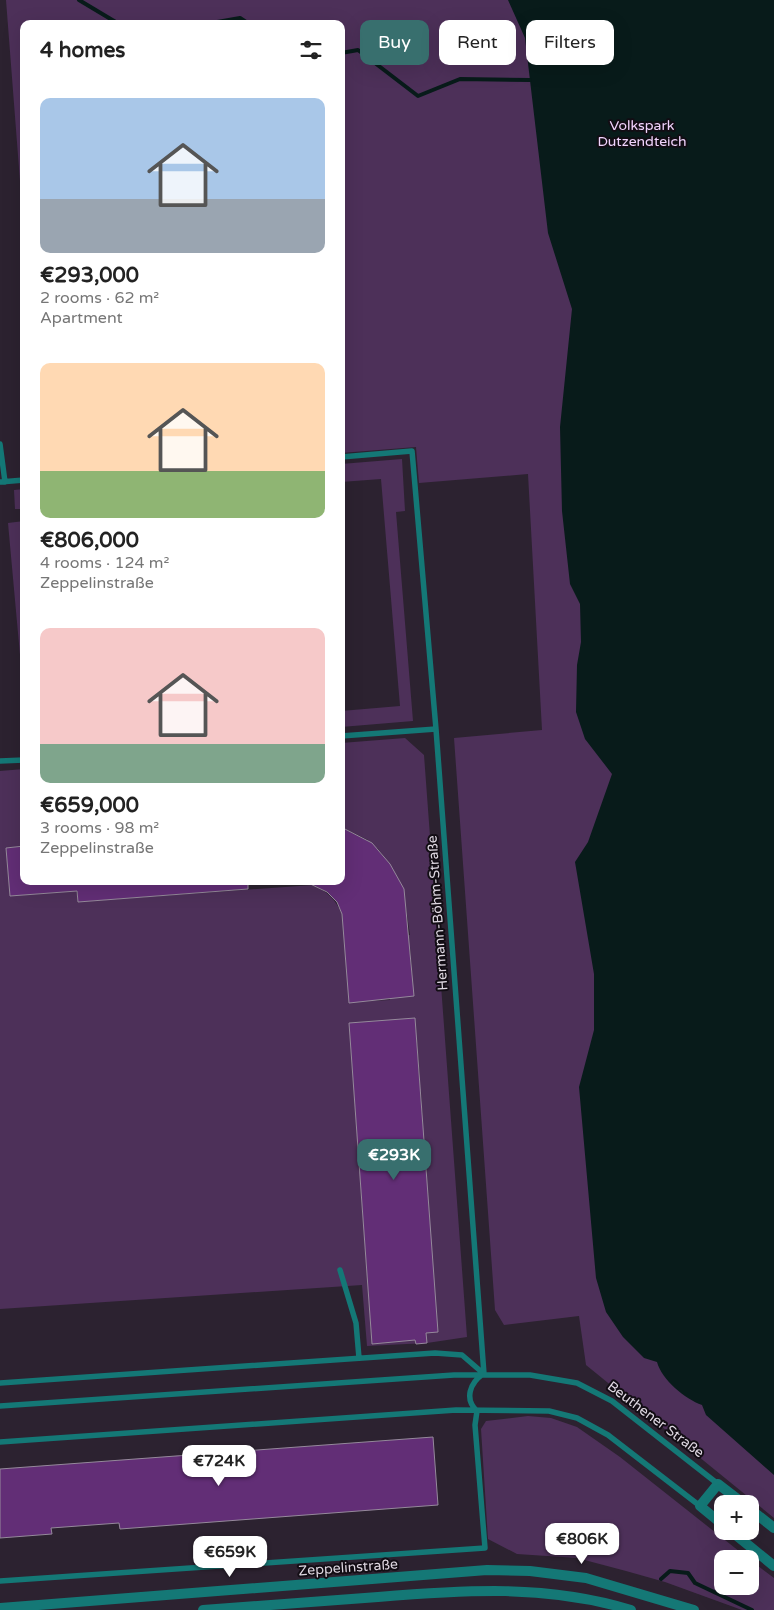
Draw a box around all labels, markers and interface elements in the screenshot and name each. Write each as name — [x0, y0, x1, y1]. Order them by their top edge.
chip: Buy — [360, 20, 429, 65]
chip: Rent — [439, 20, 516, 65]
chip: Filters — [526, 20, 614, 65]
icon: filters — [297, 36, 325, 64]
text: 4 homes — [40, 38, 125, 63]
park label: Volkspark Dutzendteich — [597, 117, 687, 150]
icon: home — [138, 130, 228, 220]
text: €293,000 — [40, 263, 139, 288]
text: 2 rooms · 62 m² — [40, 288, 159, 308]
text: Apartment — [40, 308, 123, 328]
icon: home — [138, 395, 228, 485]
text: €806,000 — [40, 528, 139, 553]
text: 4 rooms · 124 m² — [40, 553, 169, 573]
text: Zeppelinstraße — [40, 573, 154, 593]
icon: home — [138, 660, 228, 750]
text: €659,000 — [40, 793, 139, 818]
text: 3 rooms · 98 m² — [40, 818, 159, 838]
street label: Hermann-Böhm-Straße — [424, 835, 451, 991]
text: Zeppelinstraße — [40, 838, 154, 858]
pin: €293K — [359, 1138, 429, 1181]
text: €293K — [368, 1145, 420, 1165]
street label: Beuthener Straße — [604, 1378, 707, 1461]
pin: €724K — [184, 1444, 254, 1487]
text: €724K — [193, 1451, 245, 1471]
map controls — [714, 1495, 759, 1595]
button: + — [714, 1495, 759, 1540]
pin: €806K — [547, 1522, 617, 1565]
text: €806K — [556, 1529, 608, 1549]
pin: €659K — [195, 1536, 265, 1578]
text: €659K — [204, 1542, 256, 1562]
button: − — [714, 1550, 759, 1595]
street label: Zeppelinstraße — [298, 1556, 398, 1579]

